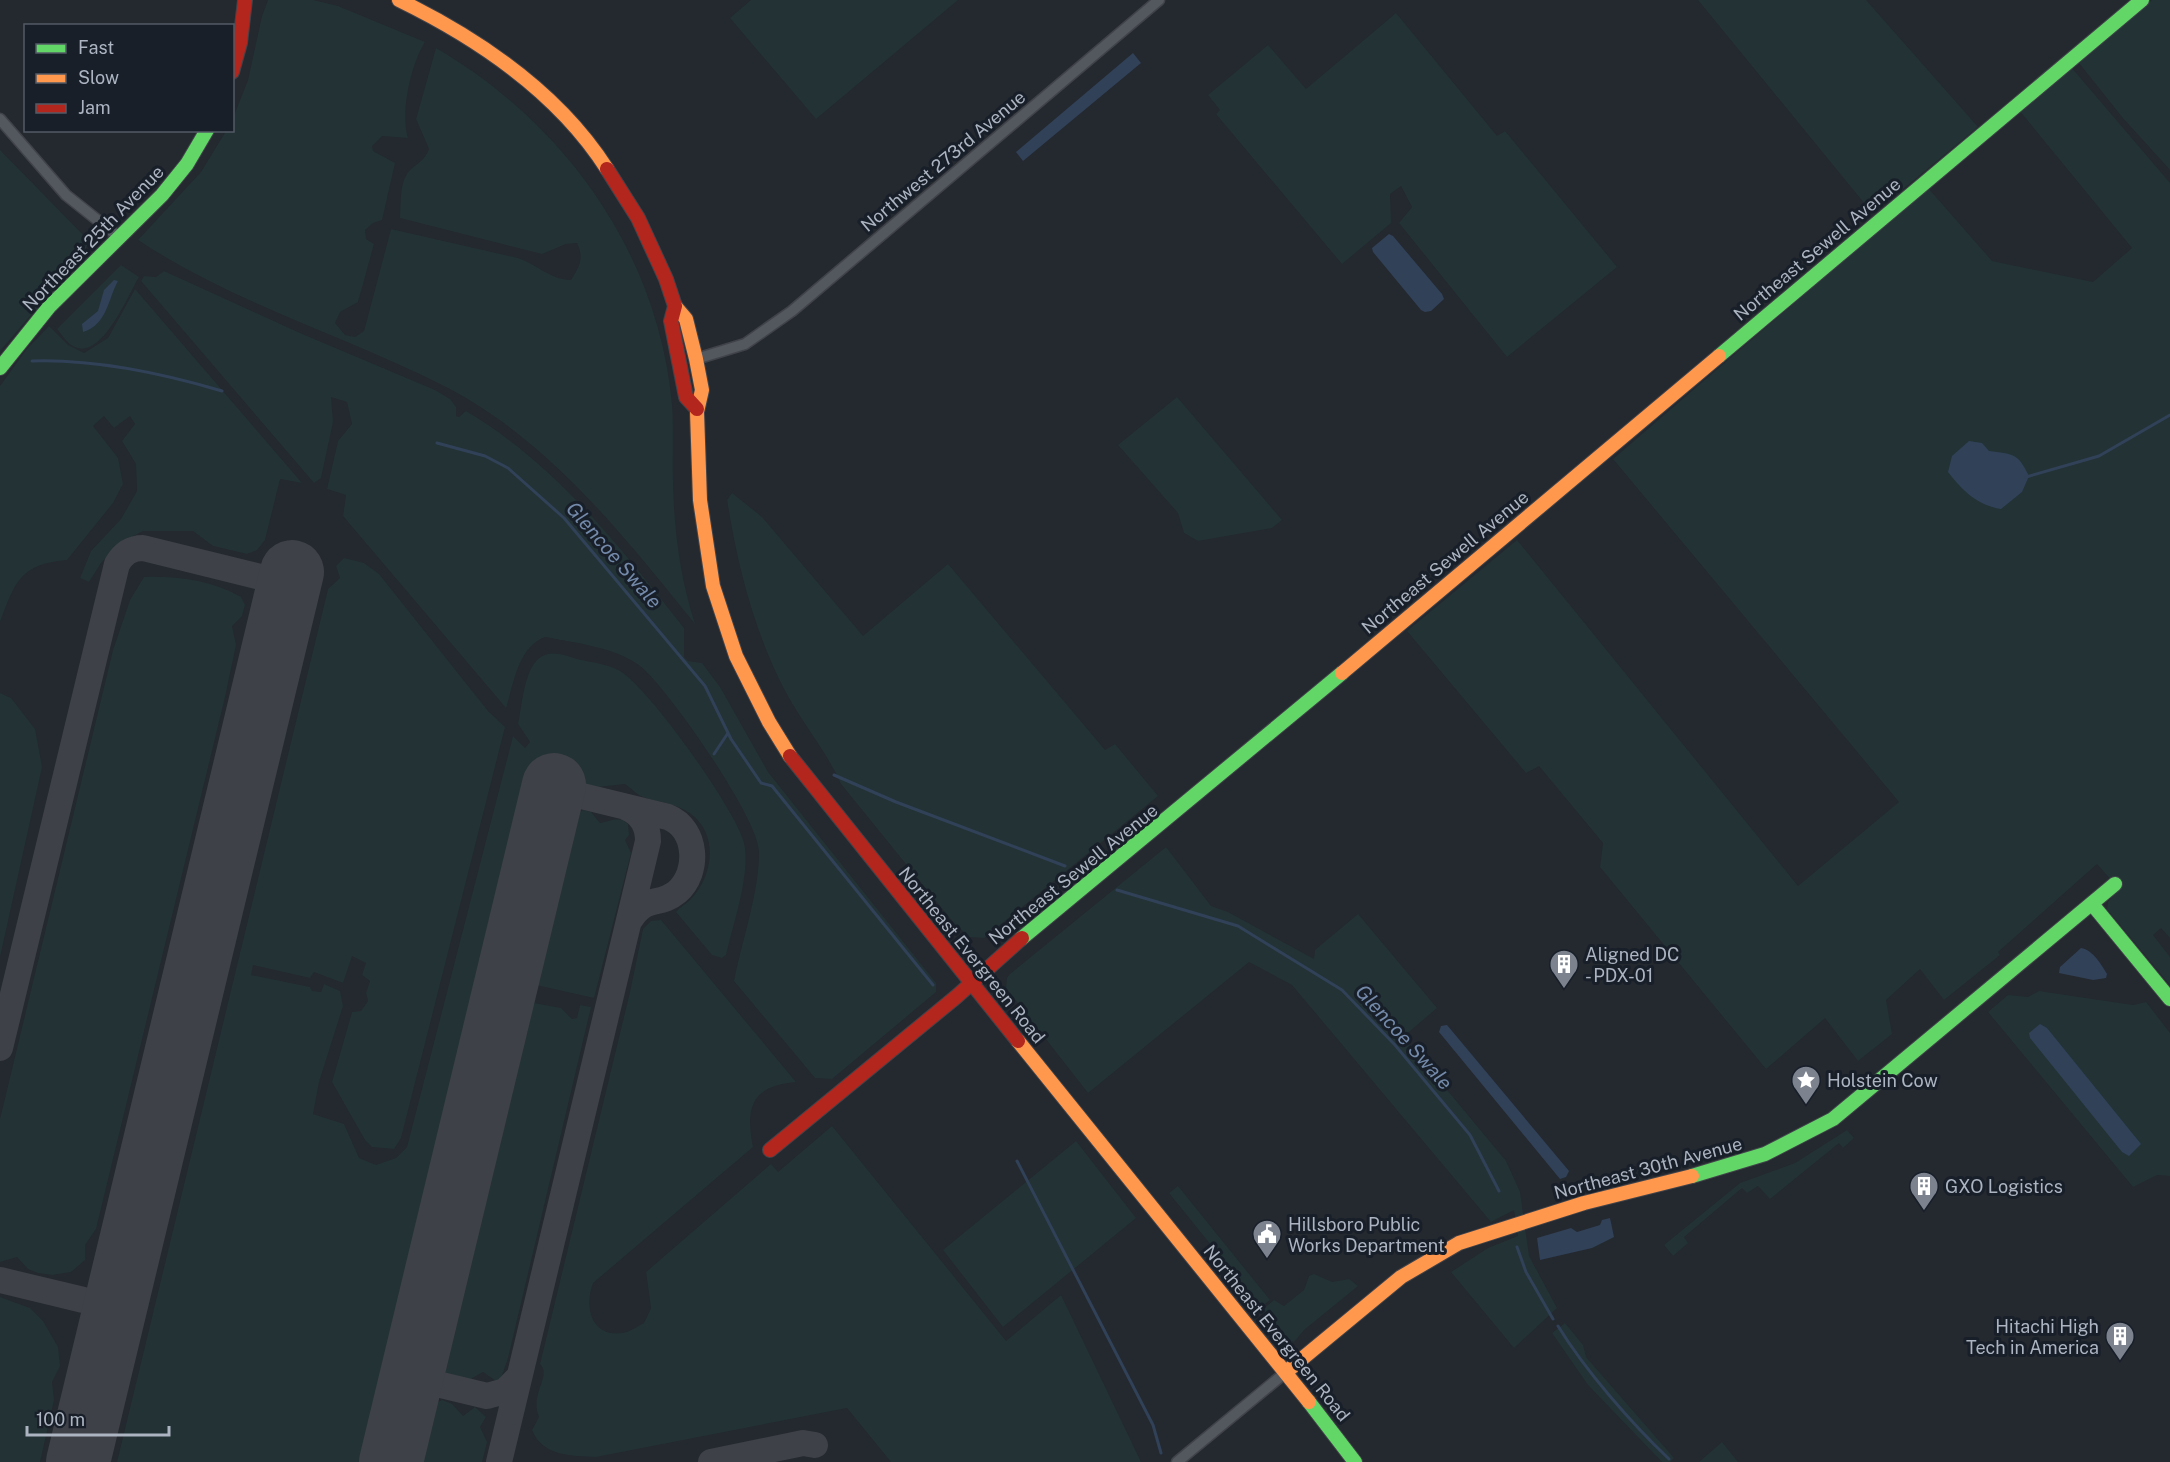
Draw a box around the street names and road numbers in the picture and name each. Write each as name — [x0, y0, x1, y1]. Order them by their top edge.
street label: Northwest 273rd Avenue — [857, 86, 1029, 236]
street label: Northeast 25th Avenue — [18, 161, 168, 315]
street label: Northeast Sewell Avenue — [1729, 173, 1905, 325]
street label: Northeast Sewell Avenue — [1357, 486, 1533, 638]
street label: Northeast Sewell Avenue — [984, 799, 1162, 949]
street label: Northeast Evergreen Road — [894, 863, 1050, 1047]
street label: Northeast 30th Avenue — [1552, 1133, 1744, 1203]
street label: Northeast Evergreen Road — [1199, 1241, 1355, 1425]

